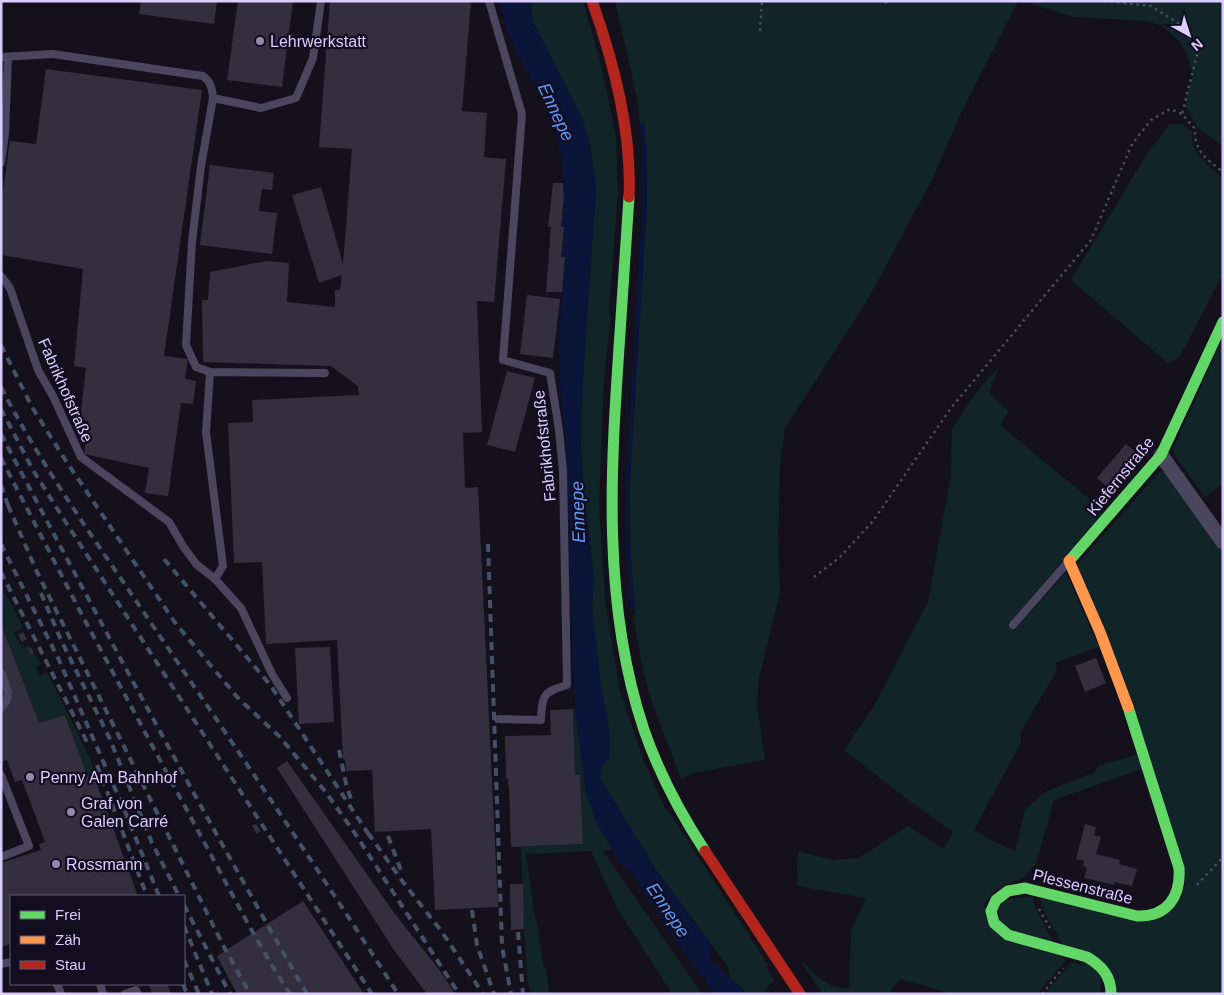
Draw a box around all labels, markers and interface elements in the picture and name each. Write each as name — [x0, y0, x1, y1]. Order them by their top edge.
north arrow — [1164, 10, 1214, 60]
place label: Lehrwerkstatt — [270, 33, 367, 50]
marker: Lehrwerkstatt — [254, 35, 266, 47]
text: N — [1188, 36, 1206, 55]
water label: Ennepe — [534, 80, 578, 144]
street label: Fabrikhofstraße — [35, 336, 96, 445]
street label: Fabrikhofstraße — [530, 389, 559, 503]
street label: Kiefernstraße — [1084, 434, 1157, 519]
water label: Ennepe — [567, 481, 589, 543]
place label: Penny Am Bahnhof — [40, 769, 178, 786]
marker: Penny Am Bahnhof — [24, 771, 36, 783]
place label: Graf von Galen Carré — [81, 795, 168, 830]
marker: Graf von Galen Carré — [65, 806, 77, 818]
place label: Rossmann — [66, 856, 142, 873]
marker: Rossmann — [50, 858, 62, 870]
street label: Plessenstraße — [1031, 866, 1135, 907]
water label: Ennepe — [642, 879, 694, 941]
legend — [10, 895, 185, 985]
text: Frei — [55, 906, 81, 923]
text: Zäh — [55, 931, 81, 948]
text: Stau — [55, 956, 86, 973]

